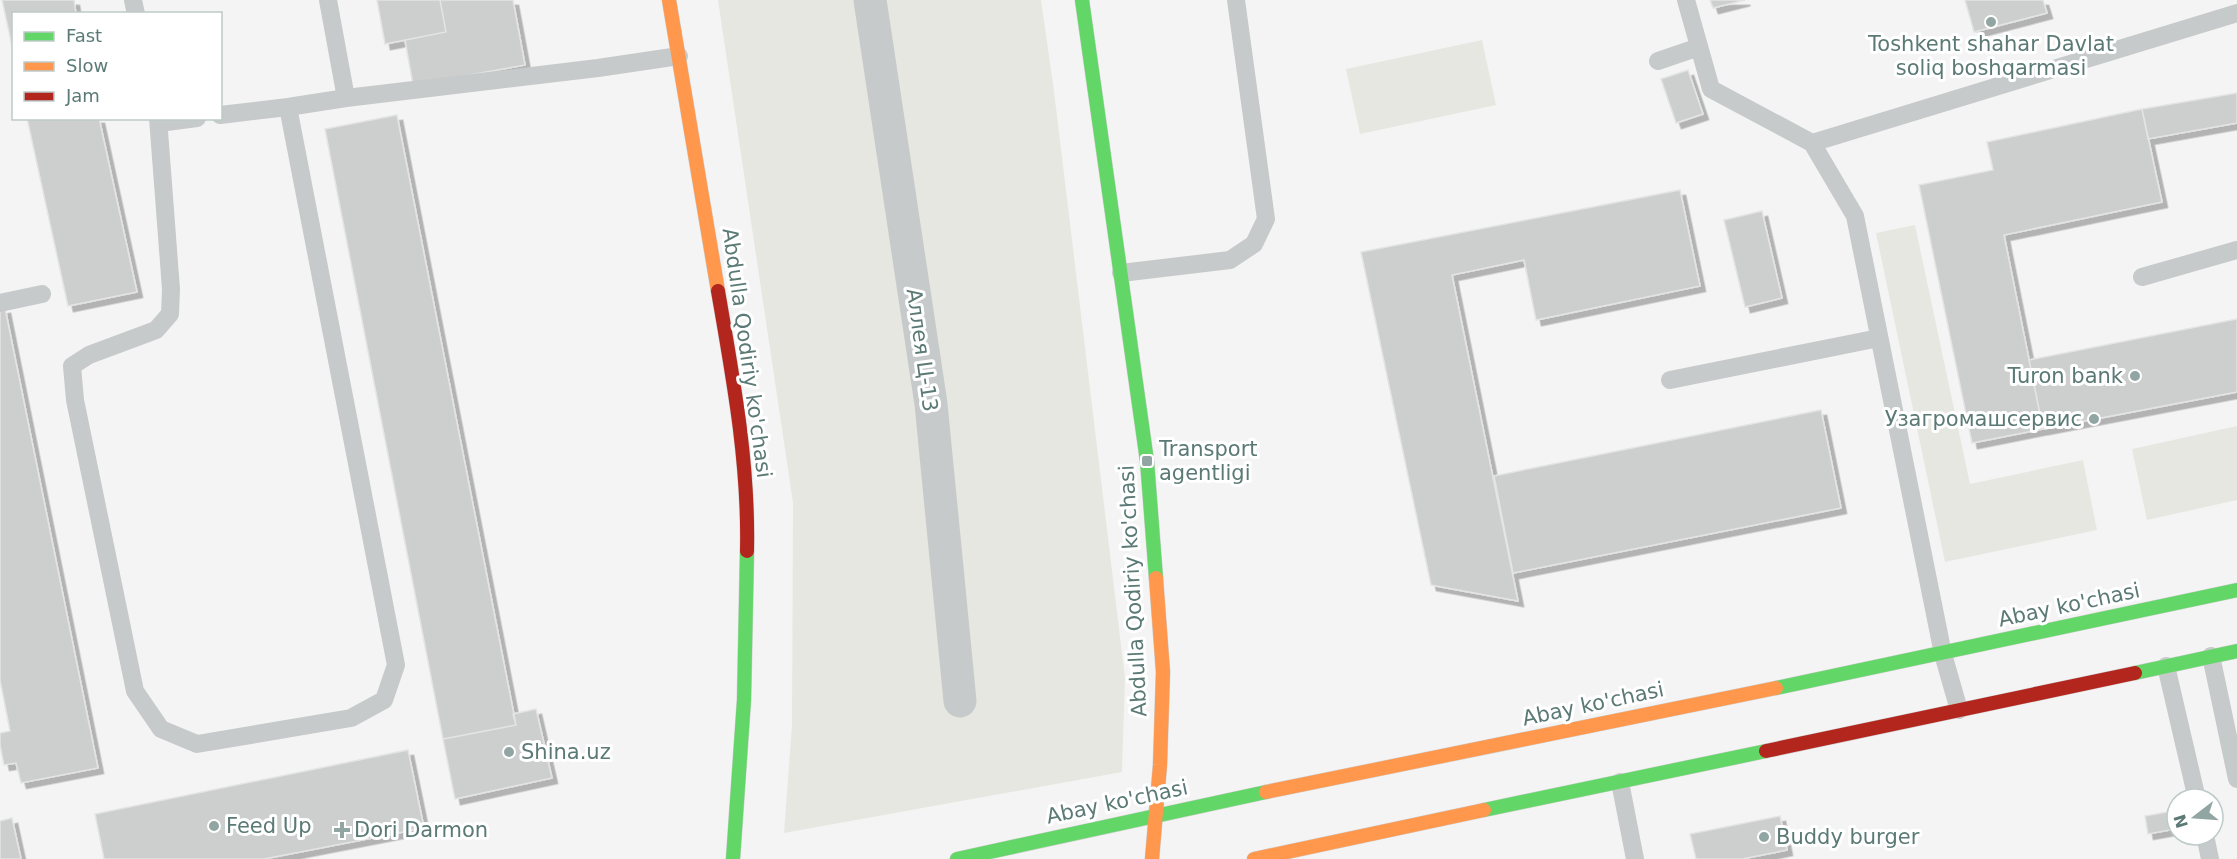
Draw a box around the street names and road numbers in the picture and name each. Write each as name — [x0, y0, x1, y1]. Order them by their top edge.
street label: Abdulla Qodiriy ko'chasi — [718, 226, 776, 480]
street label: Аллея Ц-13 — [901, 287, 943, 413]
street label: Abdulla Qodiriy ko'chasi — [1114, 464, 1152, 718]
street label: Abay ko'chasi — [1996, 578, 2142, 632]
street label: Abay ko'chasi — [1520, 677, 1666, 731]
street label: Abay ko'chasi — [1044, 775, 1190, 829]

